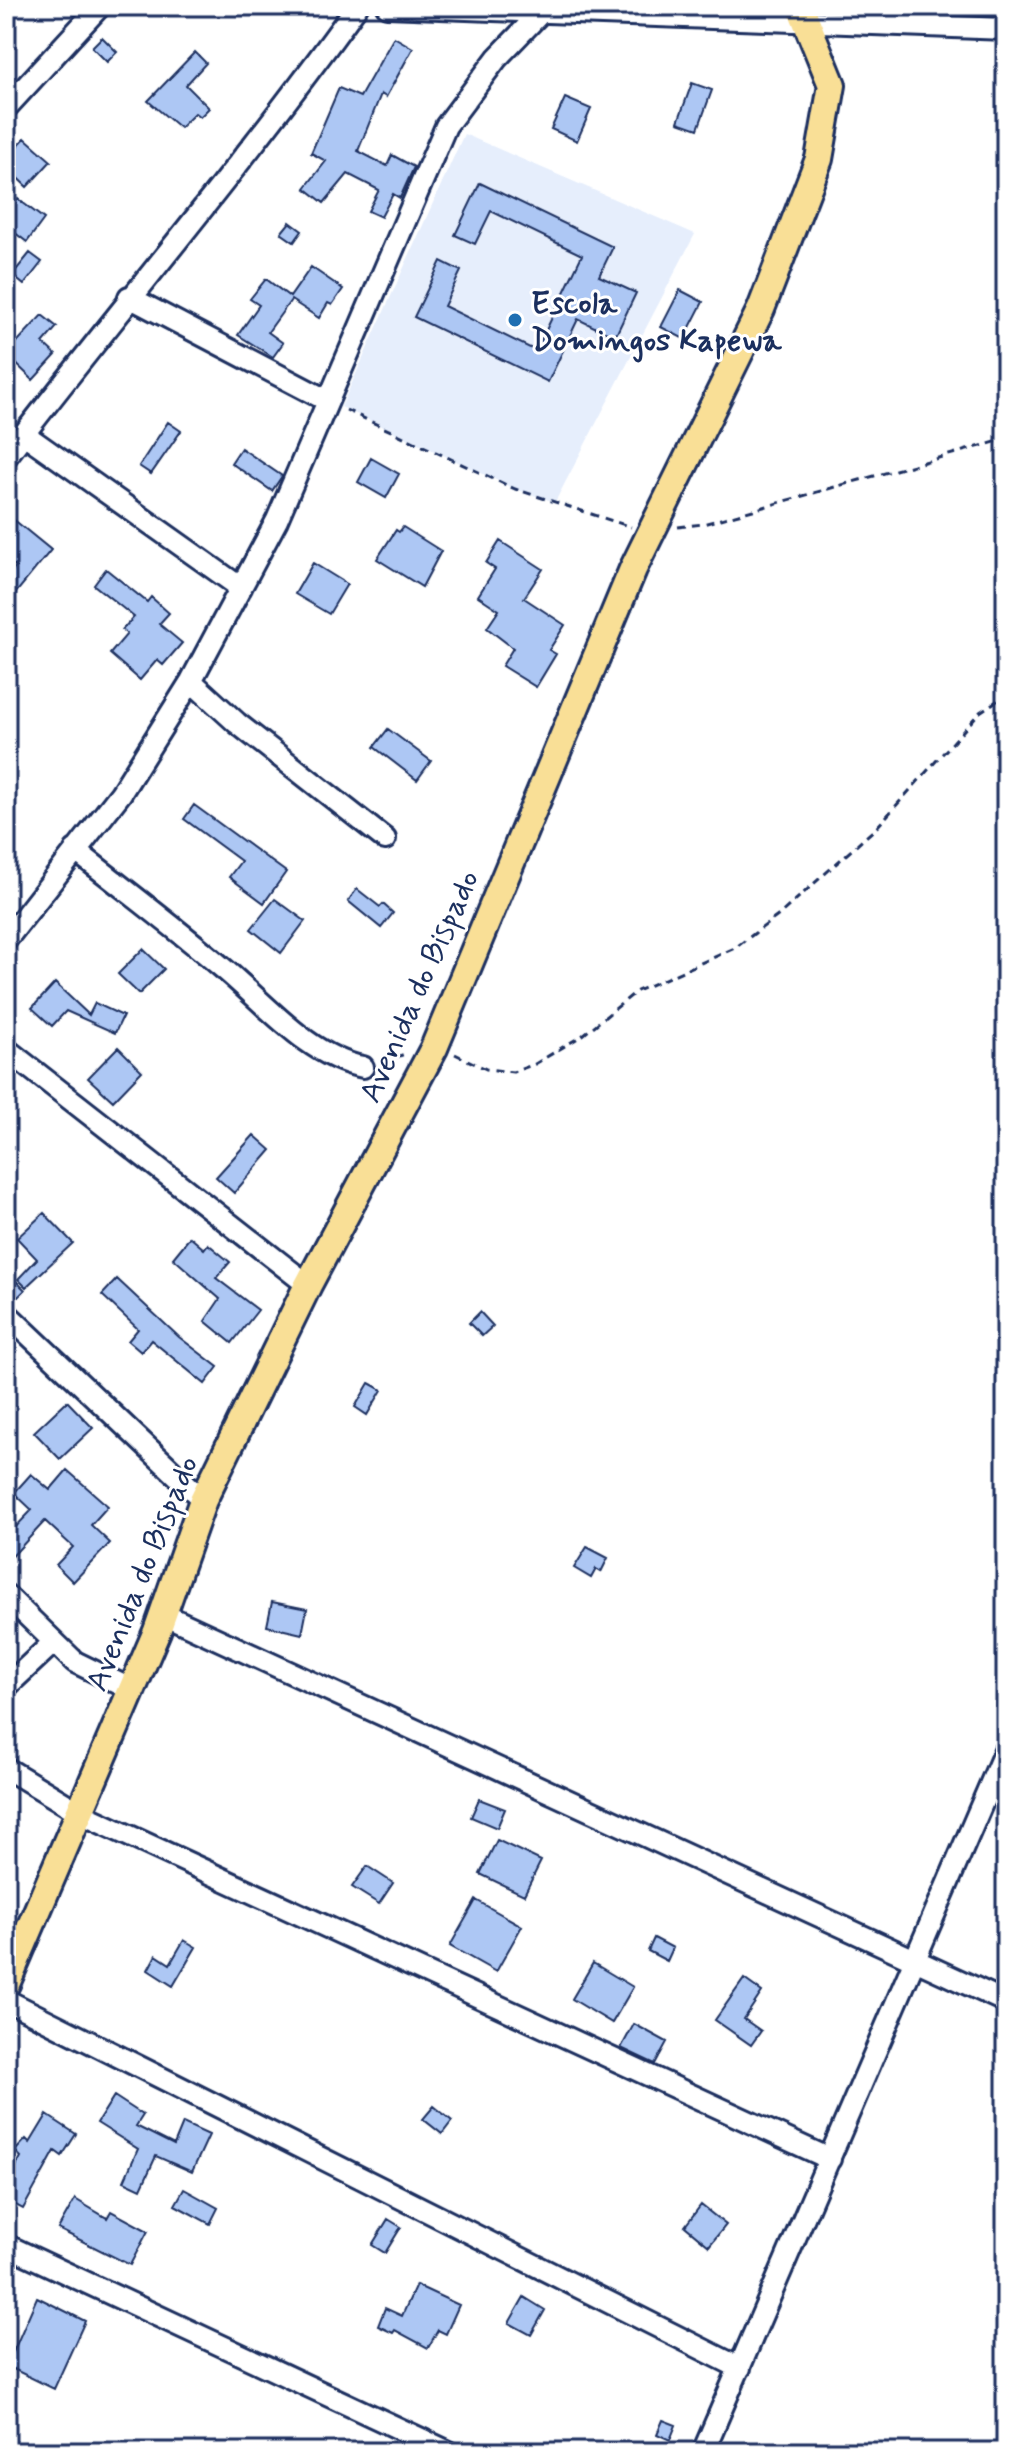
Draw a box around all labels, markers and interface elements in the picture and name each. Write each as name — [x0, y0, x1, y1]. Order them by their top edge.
place label: Escola Domingos Kapewa — [531, 283, 782, 363]
marker: Escola Domingos Kapewa — [506, 311, 524, 329]
street label: Avenida do Bispado — [350, 864, 490, 1110]
street label: Avenida do Bispado — [76, 1450, 209, 1698]

